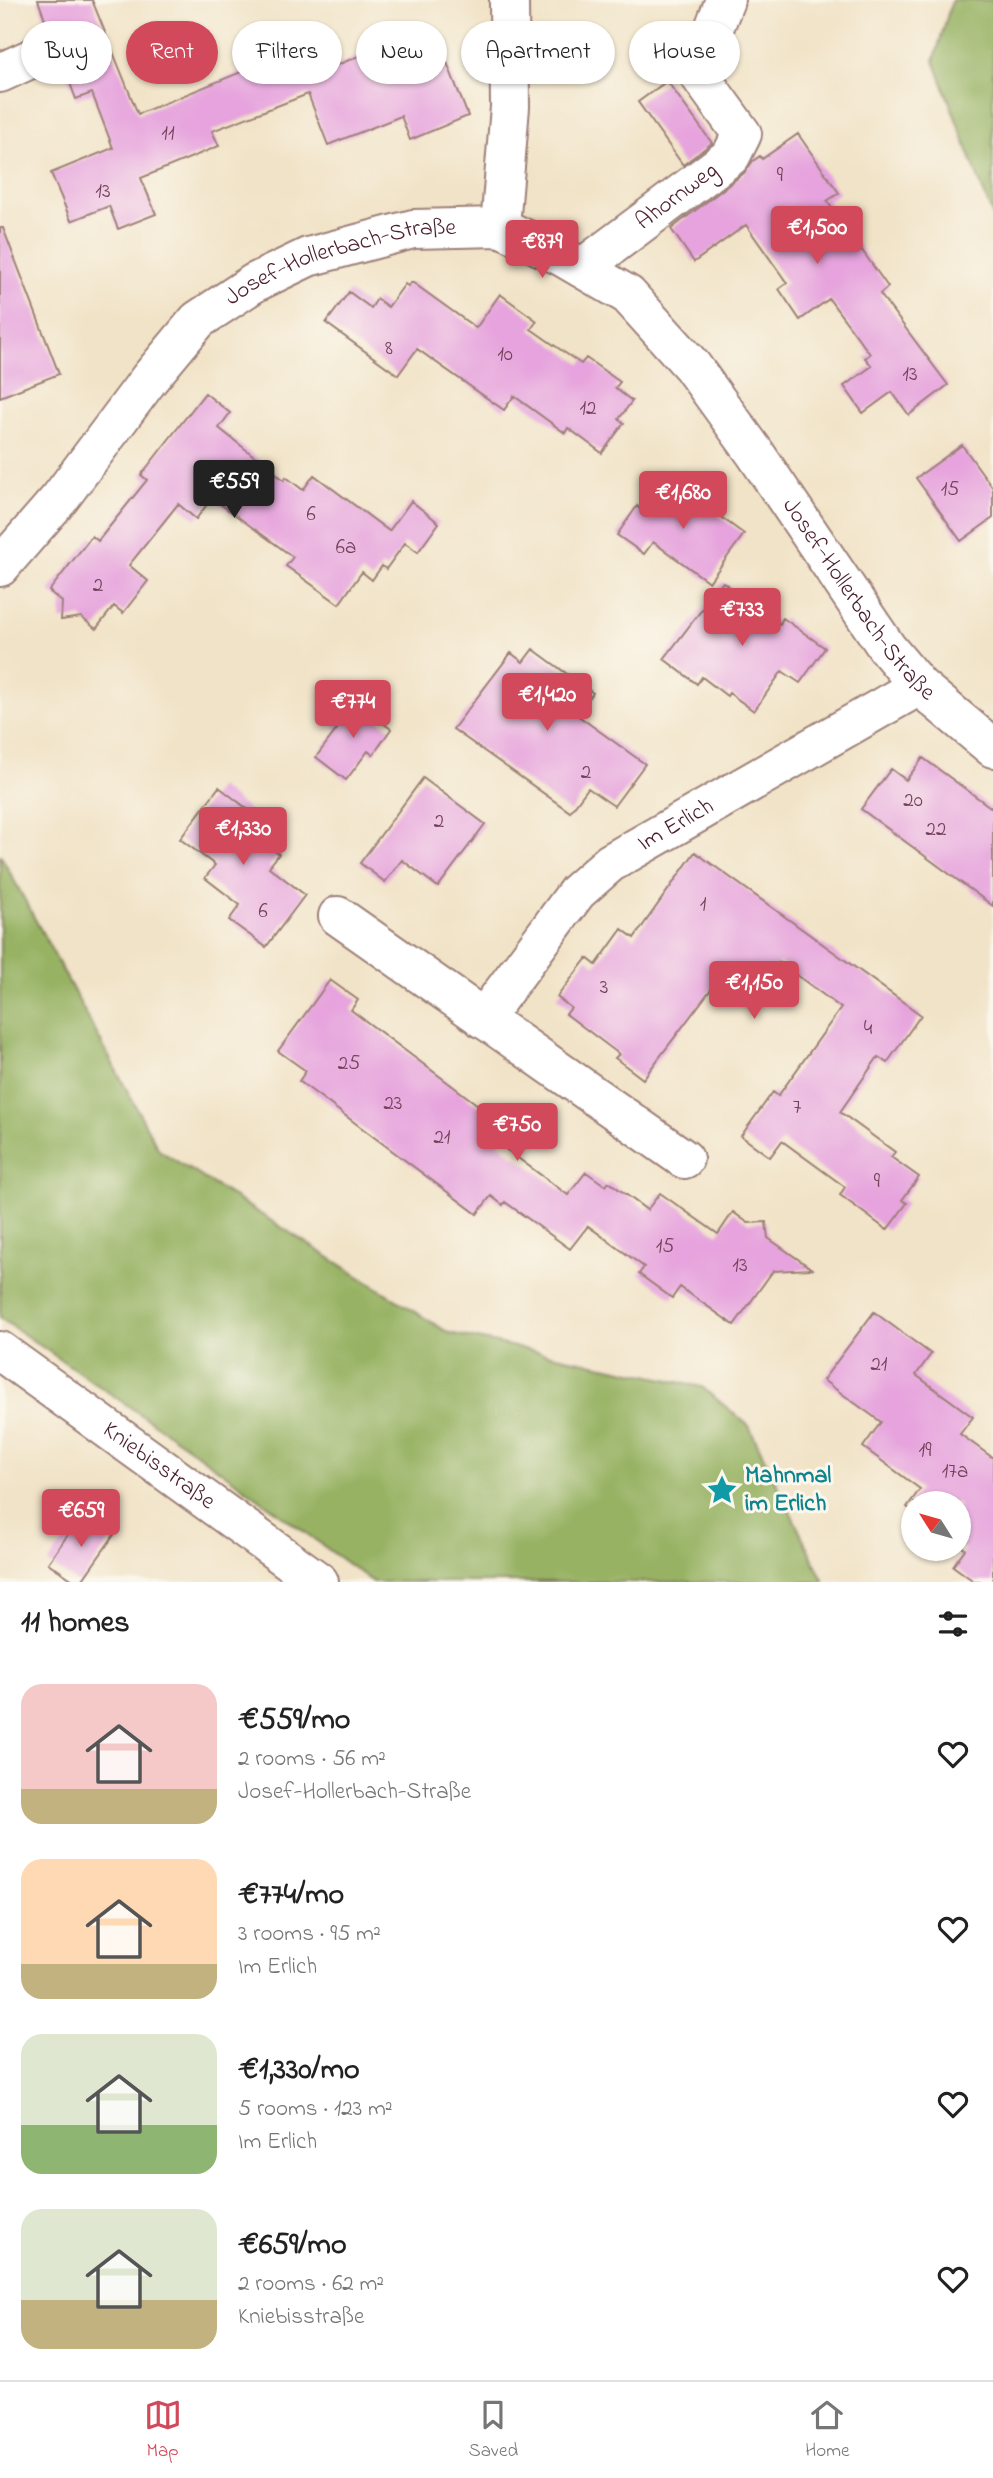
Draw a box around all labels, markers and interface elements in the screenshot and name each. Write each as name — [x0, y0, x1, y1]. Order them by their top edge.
chip: Buy — [21, 21, 112, 84]
chip: Rent — [126, 21, 218, 84]
chip: Filters — [232, 21, 342, 84]
chip: New — [356, 21, 447, 84]
chip: Apartment — [461, 21, 615, 84]
chip: House — [629, 21, 740, 84]
house number: 11 — [161, 119, 175, 149]
street label: Ahornweg — [629, 154, 726, 239]
house number: 9 — [777, 161, 784, 191]
house number: 13 — [95, 177, 111, 207]
pin: €1,500 — [760, 206, 874, 266]
street label: Josef-Hollerbach-Straße — [218, 211, 457, 315]
text: €1,500 — [787, 212, 847, 245]
pin: €879 — [501, 220, 583, 280]
text: €879 — [521, 226, 563, 259]
house number: 8 — [385, 334, 393, 364]
house number: 10 — [497, 340, 513, 370]
house number: 13 — [902, 360, 918, 390]
house number: 12 — [579, 394, 597, 424]
pin: €559 — [193, 461, 275, 520]
text: €559 — [209, 466, 259, 499]
pin: €1,680 — [626, 472, 740, 531]
house number: 15 — [941, 475, 959, 505]
text: €1,680 — [655, 477, 711, 510]
street label: Josef-Hollerbach-Straße — [773, 491, 943, 710]
house number: 6 — [306, 500, 316, 530]
house number: 6a — [336, 533, 356, 563]
house number: 2 — [93, 571, 103, 601]
pin: €733 — [701, 588, 783, 648]
text: €733 — [720, 594, 764, 627]
pin: €1,420 — [490, 674, 604, 733]
text: €1,420 — [518, 679, 576, 712]
pin: €774 — [312, 680, 394, 740]
text: €774 — [331, 686, 375, 719]
house number: 2 — [581, 758, 591, 788]
house number: 20 — [903, 786, 923, 816]
street label: Im Erlich — [631, 789, 721, 861]
house number: 2 — [434, 807, 444, 837]
pin: €1,330 — [186, 808, 300, 867]
text: €1,330 — [215, 813, 271, 846]
house number: 22 — [926, 815, 946, 845]
house number: 1 — [700, 890, 707, 920]
house number: 6 — [258, 897, 268, 927]
pin: €1,150 — [697, 962, 811, 1021]
text: €1,150 — [725, 967, 783, 1000]
house number: 3 — [600, 973, 608, 1003]
house number: 4 — [864, 1014, 873, 1044]
house number: 25 — [338, 1049, 360, 1079]
house number: 23 — [383, 1089, 403, 1119]
house number: 7 — [793, 1093, 802, 1123]
pin: €750 — [476, 1104, 558, 1163]
text: €750 — [493, 1109, 541, 1142]
house number: 21 — [433, 1123, 451, 1153]
house number: 9 — [874, 1167, 881, 1197]
house number: 15 — [656, 1232, 674, 1262]
house number: 13 — [732, 1251, 748, 1281]
house number: 21 — [870, 1350, 888, 1380]
street label: Kniebisstraße — [95, 1413, 223, 1519]
house number: 19 — [919, 1436, 932, 1466]
house number: 17a — [942, 1457, 968, 1487]
place label: Mahnmal im Erlich — [745, 1459, 831, 1522]
place icon: Mahnmal im Erlich — [705, 1473, 739, 1507]
pin: €659 — [40, 1490, 122, 1549]
north arrow — [901, 1491, 971, 1561]
map controls — [901, 1491, 971, 1561]
text: €659 — [58, 1495, 104, 1528]
text: 11 homes — [21, 1602, 129, 1646]
icon: filters — [934, 1605, 972, 1643]
text: €559/mo — [238, 1699, 350, 1743]
icon: home — [77, 1712, 161, 1796]
icon: heart — [934, 1735, 972, 1773]
text: 2 rooms · 56 m² — [238, 1743, 386, 1776]
text: Josef-Hollerbach-Straße — [238, 1776, 471, 1809]
text: €774/mo — [238, 1874, 344, 1918]
icon: home — [77, 1887, 161, 1971]
icon: heart — [934, 1910, 972, 1948]
text: 3 rooms · 95 m² — [238, 1918, 381, 1951]
text: Im Erlich — [238, 1951, 317, 1984]
text: €1,330/mo — [238, 2049, 360, 2093]
icon: home — [77, 2062, 161, 2146]
icon: heart — [934, 2085, 972, 2123]
text: 5 rooms · 123 m² — [238, 2093, 393, 2126]
text: Im Erlich — [238, 2126, 317, 2159]
text: €659/mo — [238, 2224, 346, 2268]
icon: home — [77, 2237, 161, 2321]
icon: heart — [934, 2260, 972, 2298]
text: 2 rooms · 62 m² — [238, 2268, 384, 2301]
text: Kniebisstraße — [238, 2301, 364, 2334]
tab: Map — [144, 2396, 182, 2465]
tab: Saved — [469, 2396, 518, 2465]
tab: Home — [805, 2396, 849, 2465]

